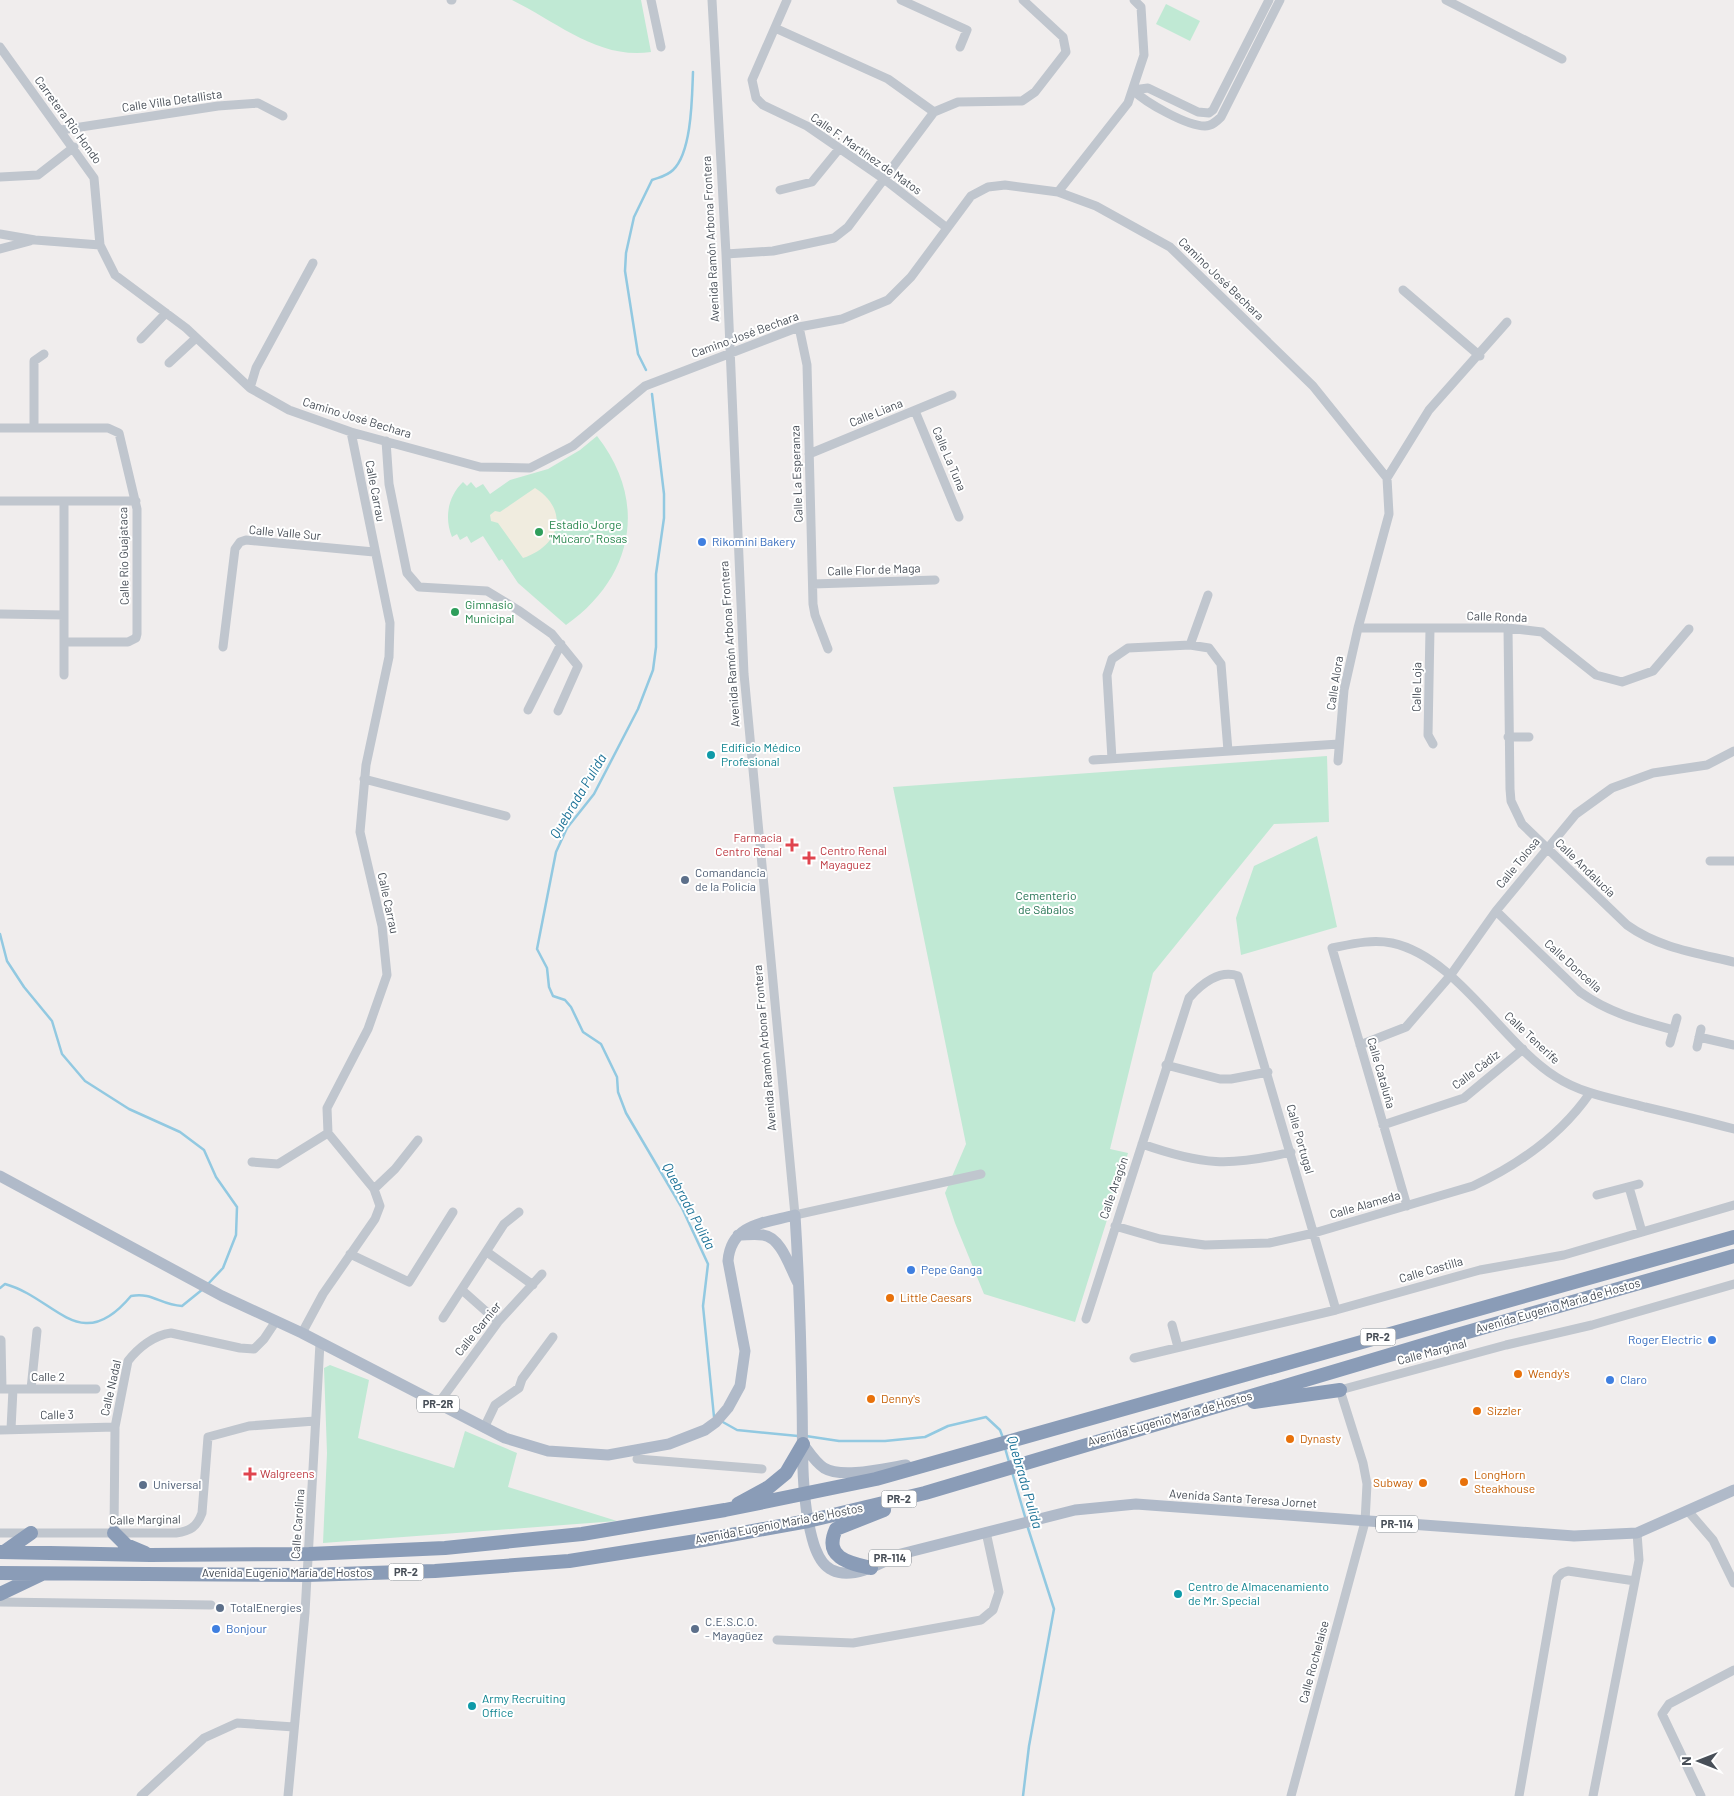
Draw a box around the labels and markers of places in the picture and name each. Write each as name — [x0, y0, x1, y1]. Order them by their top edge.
place label: Estadio Jorge ''Múcaro'' Rosas — [549, 517, 628, 545]
marker: Estadio Jorge ''Múcaro'' Rosas — [533, 526, 545, 538]
place label: Rikomini Bakery — [712, 534, 796, 548]
marker: Rikomini Bakery — [696, 536, 708, 548]
place label: Gimnasio Municipal — [465, 597, 514, 625]
marker: Gimnasio Municipal — [449, 606, 461, 618]
place label: Edificio Médico Profesional — [721, 740, 801, 768]
marker: Edificio Médico Profesional — [705, 749, 717, 761]
place label: Farmacia Centro Renal — [715, 830, 782, 858]
marker: Farmacia Centro Renal — [786, 839, 798, 851]
place label: Centro Renal Mayaguez — [820, 843, 887, 871]
marker: Centro Renal Mayaguez — [802, 851, 816, 865]
place label: Comandancia de la Policía — [695, 865, 766, 893]
marker: Comandancia de la Policía — [679, 874, 691, 886]
place label: Pepe Ganga — [921, 1262, 982, 1276]
marker: Pepe Ganga — [905, 1264, 917, 1276]
place label: Little Caesars — [900, 1290, 972, 1304]
marker: Little Caesars — [884, 1292, 896, 1304]
place label: Roger Electric — [1628, 1332, 1702, 1346]
marker: Roger Electric — [1706, 1334, 1718, 1346]
place label: Wendy's — [1528, 1366, 1570, 1380]
marker: Wendy's — [1512, 1368, 1524, 1380]
place label: Claro — [1620, 1372, 1647, 1386]
marker: Claro — [1604, 1374, 1616, 1386]
place label: Denny's — [881, 1391, 920, 1405]
marker: Denny's — [865, 1393, 877, 1405]
place label: Sizzler — [1487, 1403, 1522, 1417]
marker: Sizzler — [1471, 1405, 1483, 1417]
place label: Dynasty — [1300, 1431, 1342, 1445]
marker: Dynasty — [1284, 1433, 1296, 1445]
place label: Walgreens — [260, 1466, 315, 1480]
place label: LongHorn Steakhouse — [1474, 1467, 1535, 1495]
marker: Walgreens — [244, 1468, 256, 1480]
place label: Subway — [1373, 1475, 1413, 1489]
marker: LongHorn Steakhouse — [1458, 1476, 1470, 1488]
place label: Universal — [153, 1477, 201, 1491]
marker: Subway — [1417, 1477, 1429, 1489]
marker: Universal — [137, 1479, 149, 1491]
place label: Centro de Almacenamiento de Mr. Special — [1188, 1579, 1329, 1607]
marker: Centro de Almacenamiento de Mr. Special — [1172, 1588, 1184, 1600]
place label: TotalEnergies — [230, 1600, 302, 1614]
marker: TotalEnergies — [214, 1602, 226, 1614]
place label: C.E.S.C.O. - Mayagüez — [705, 1614, 763, 1642]
place label: Bonjour — [226, 1621, 267, 1635]
marker: Bonjour — [210, 1623, 222, 1635]
marker: C.E.S.C.O. - Mayagüez — [689, 1623, 701, 1635]
place label: Army Recruiting Office — [482, 1691, 566, 1719]
marker: Army Recruiting Office — [466, 1700, 478, 1712]

